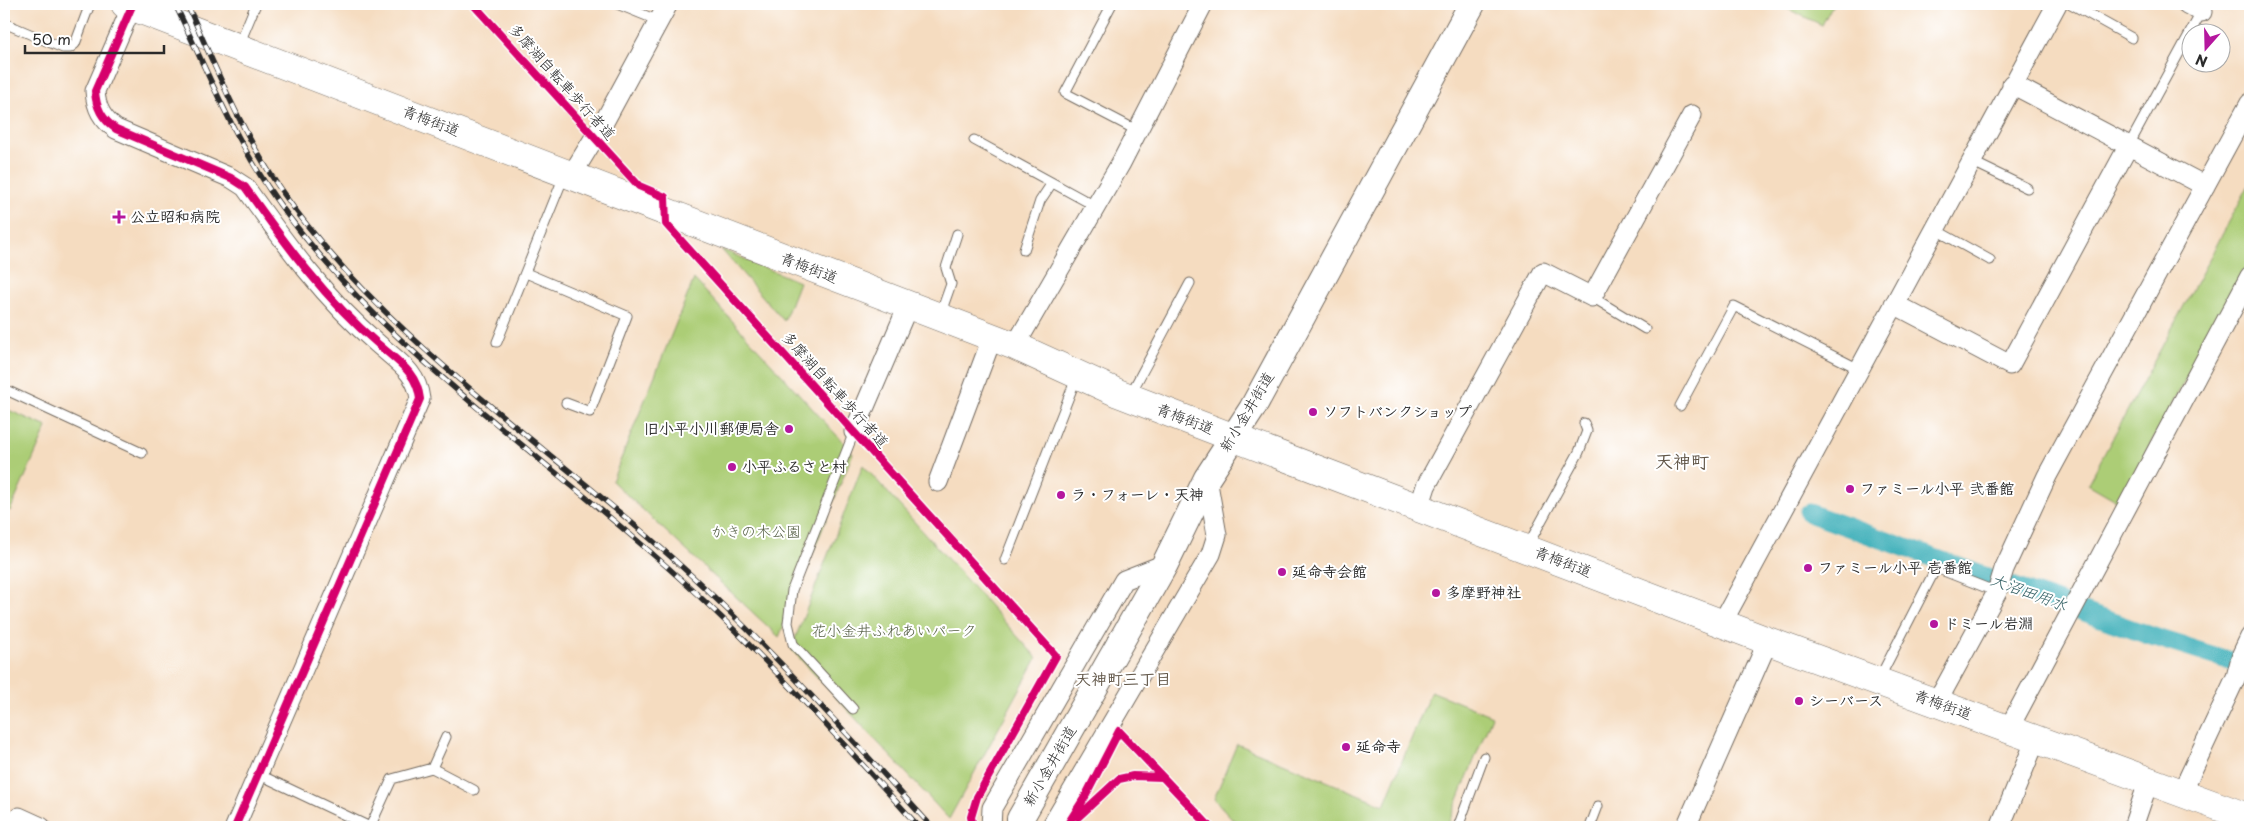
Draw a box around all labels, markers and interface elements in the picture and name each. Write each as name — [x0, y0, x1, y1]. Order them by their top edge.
street label: 多摩湖自転車歩行者道 — [504, 18, 622, 144]
scale bar — [25, 22, 164, 54]
north arrow — [2182, 22, 2232, 72]
text: 50 m — [32, 27, 71, 50]
text: N — [2193, 49, 2210, 72]
street label: 青梅街道 — [399, 98, 464, 141]
place label: 公立昭和病院 — [130, 204, 220, 227]
marker: 公立昭和病院 — [112, 210, 126, 224]
street label: 青梅街道 — [777, 245, 842, 288]
street label: 多摩湖自転車歩行者道 — [777, 326, 895, 452]
street label: 新小金井街道 — [1213, 367, 1279, 456]
street label: 青梅街道 — [1153, 396, 1218, 439]
place label: ソフトバンクショップ — [1323, 399, 1472, 422]
marker: ソフトバンクショップ — [1307, 406, 1319, 418]
place label: 旧小平小川郵便局舎 — [644, 416, 779, 439]
marker: 旧小平小川郵便局舎 — [783, 423, 795, 435]
district label: 天神町 — [1655, 447, 1709, 474]
place label: 小平ふるさと村 — [742, 454, 847, 477]
marker: 小平ふるさと村 — [726, 461, 738, 473]
place label: ファミール小平 弐番館 — [1860, 476, 2014, 499]
place label: ラ・フォーレ・天神 — [1071, 482, 1204, 505]
marker: ファミール小平 弐番館 — [1844, 483, 1856, 495]
marker: ラ・フォーレ・天神 — [1055, 489, 1067, 501]
park label: かきの木公園 — [711, 519, 801, 542]
street label: 青梅街道 — [1531, 539, 1596, 582]
place label: ファミール小平 壱番館 — [1818, 555, 1972, 578]
place label: 延命寺会館 — [1292, 559, 1367, 582]
marker: ファミール小平 壱番館 — [1802, 562, 1814, 574]
marker: 延命寺会館 — [1276, 566, 1288, 578]
water label: 大沼田用水 — [1988, 566, 2071, 616]
place label: 多摩野神社 — [1446, 580, 1521, 603]
marker: 多摩野神社 — [1430, 587, 1442, 599]
place label: ドミール岩淵 — [1944, 611, 2033, 634]
park label: 花小金井ふれあいパーク — [811, 618, 977, 641]
marker: ドミール岩淵 — [1928, 618, 1940, 630]
district label: 天神町三丁目 — [1075, 666, 1171, 690]
street label: 青梅街道 — [1911, 683, 1976, 725]
place label: シーバース — [1809, 688, 1883, 711]
marker: シーバース — [1793, 695, 1805, 707]
street label: 新小金井街道 — [1016, 721, 1081, 810]
place label: 延命寺 — [1356, 734, 1401, 757]
marker: 延命寺 — [1340, 741, 1352, 753]

